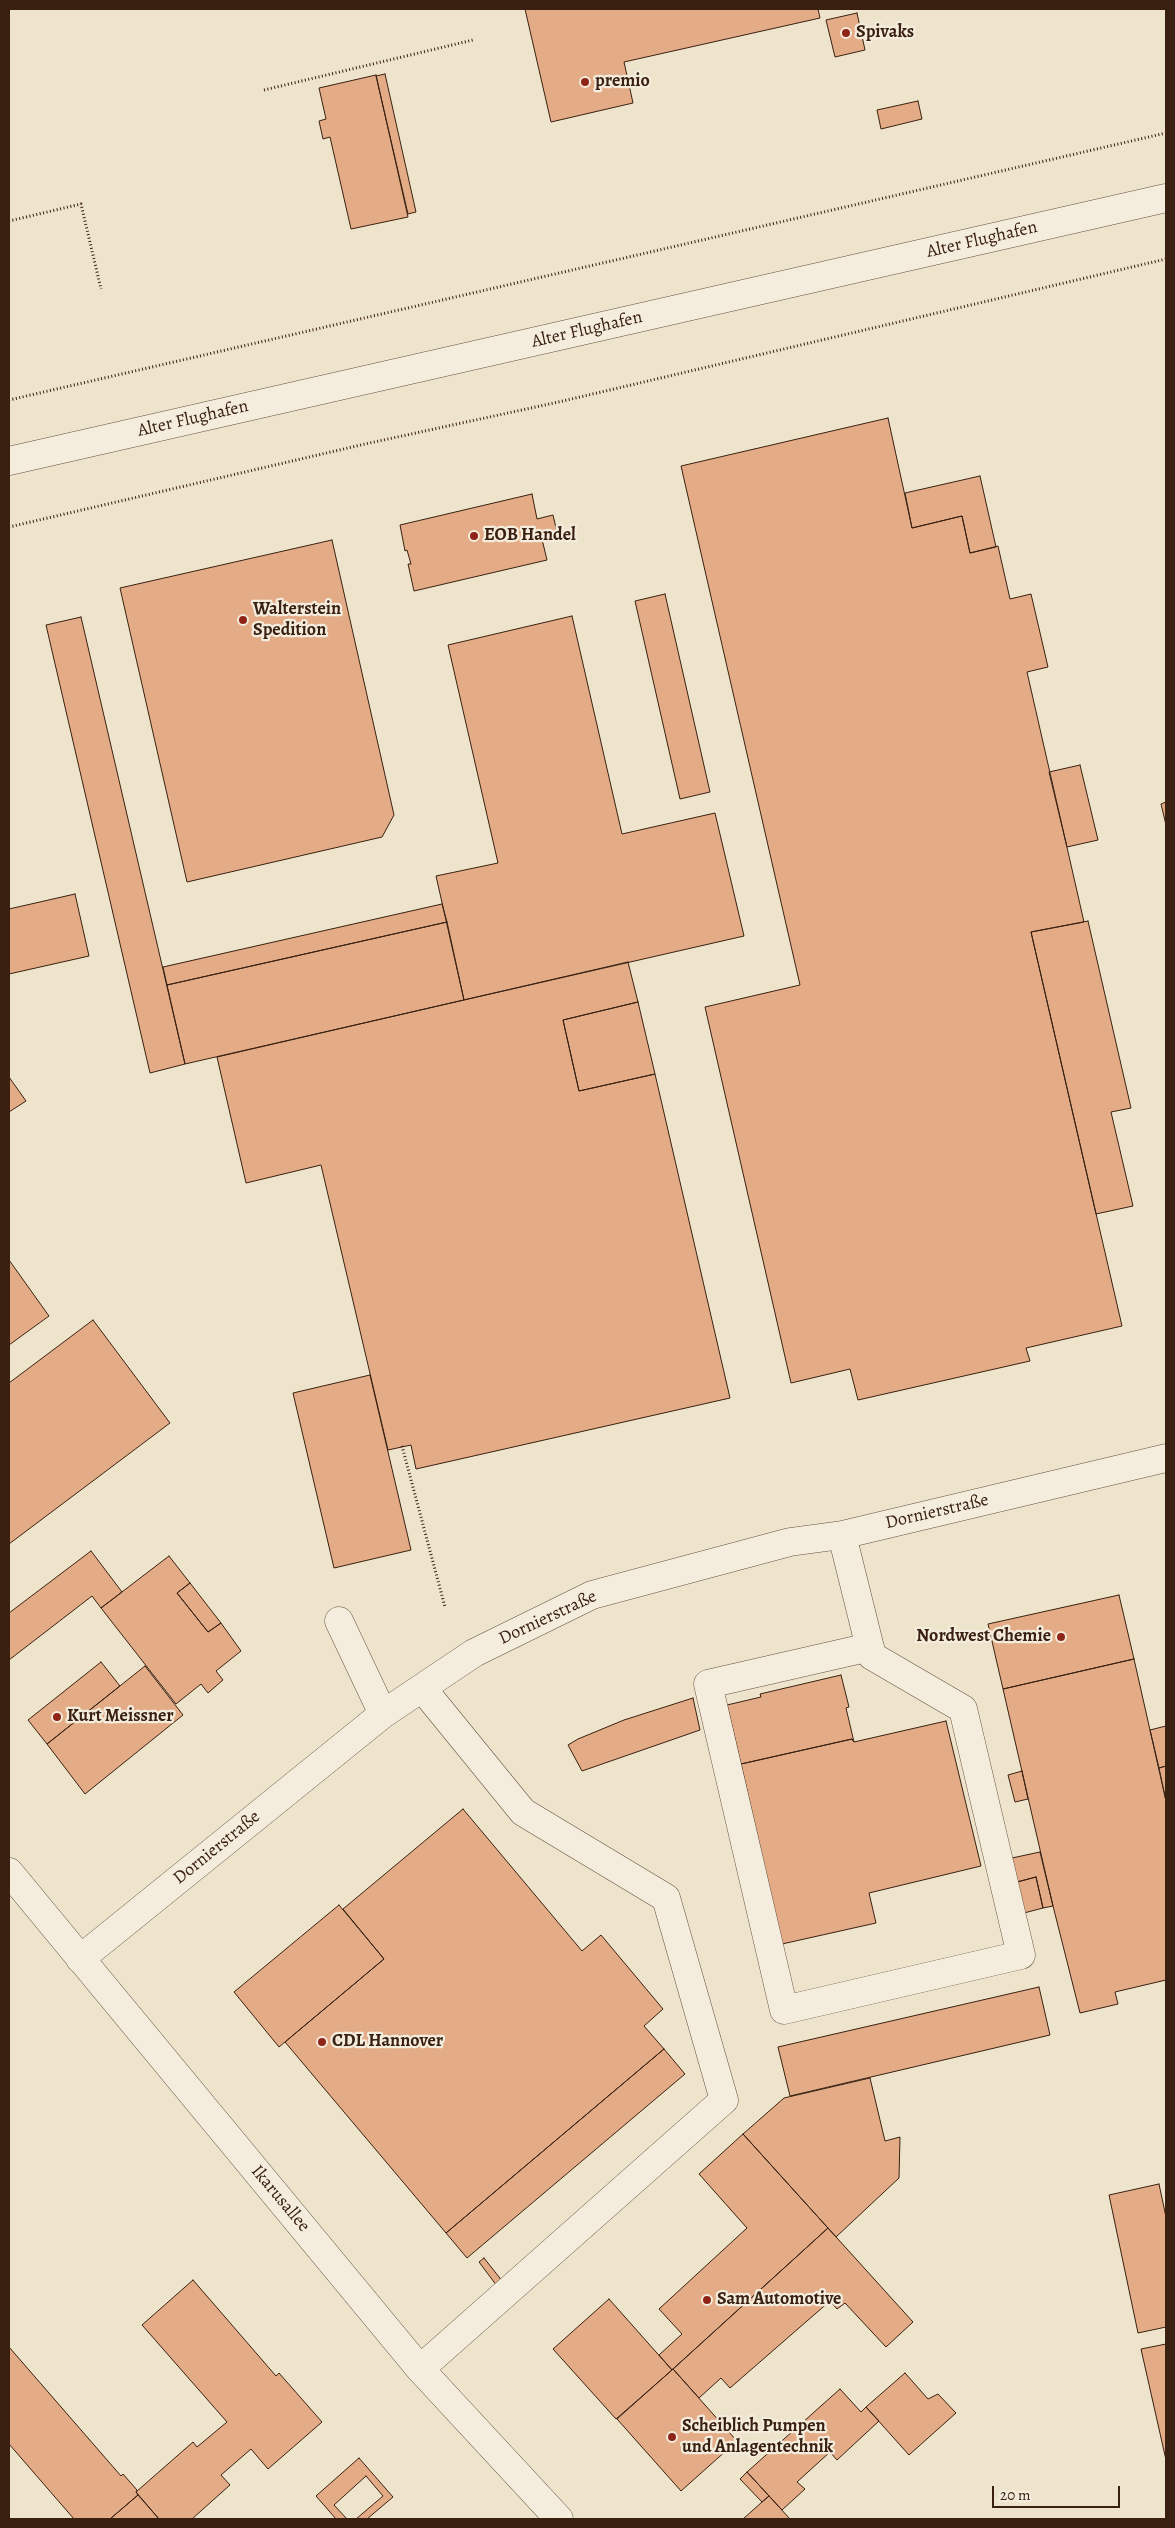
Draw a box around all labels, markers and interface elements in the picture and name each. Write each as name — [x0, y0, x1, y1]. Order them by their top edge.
place label: Spivaks — [856, 22, 914, 44]
marker: Spivaks — [840, 27, 852, 39]
place label: premio — [595, 71, 650, 93]
marker: premio — [579, 76, 591, 88]
street label: Alter Flughafen — [925, 217, 1039, 263]
street label: Alter Flughafen — [530, 307, 644, 353]
street label: Alter Flughafen — [136, 396, 250, 442]
place label: EOB Handel — [484, 525, 576, 547]
marker: EOB Handel — [468, 530, 480, 542]
place label: Walterstein Spedition — [253, 599, 341, 642]
marker: Walterstein Spedition — [237, 614, 249, 626]
street label: Dornierstraße — [883, 1490, 991, 1534]
street label: Dornierstraße — [496, 1586, 600, 1650]
place label: Nordwest Chemie — [916, 1626, 1051, 1648]
marker: Nordwest Chemie — [1055, 1631, 1067, 1643]
place label: Kurt Meissner — [67, 1706, 174, 1728]
marker: Kurt Meissner — [51, 1711, 63, 1723]
street label: Dornierstraße — [169, 1806, 265, 1890]
place label: CDL Hannover — [332, 2031, 443, 2053]
marker: CDL Hannover — [316, 2036, 328, 2048]
street label: Ikarusallee — [246, 2161, 314, 2237]
place label: Sam Automotive — [717, 2289, 841, 2311]
marker: Sam Automotive — [701, 2294, 713, 2306]
place label: Scheiblich Pumpen und Anlagentechnik — [682, 2416, 833, 2458]
marker: Scheiblich Pumpen und Anlagentechnik — [666, 2431, 678, 2443]
scale bar — [995, 2476, 1122, 2508]
text: 20 m — [1000, 2485, 1031, 2505]

